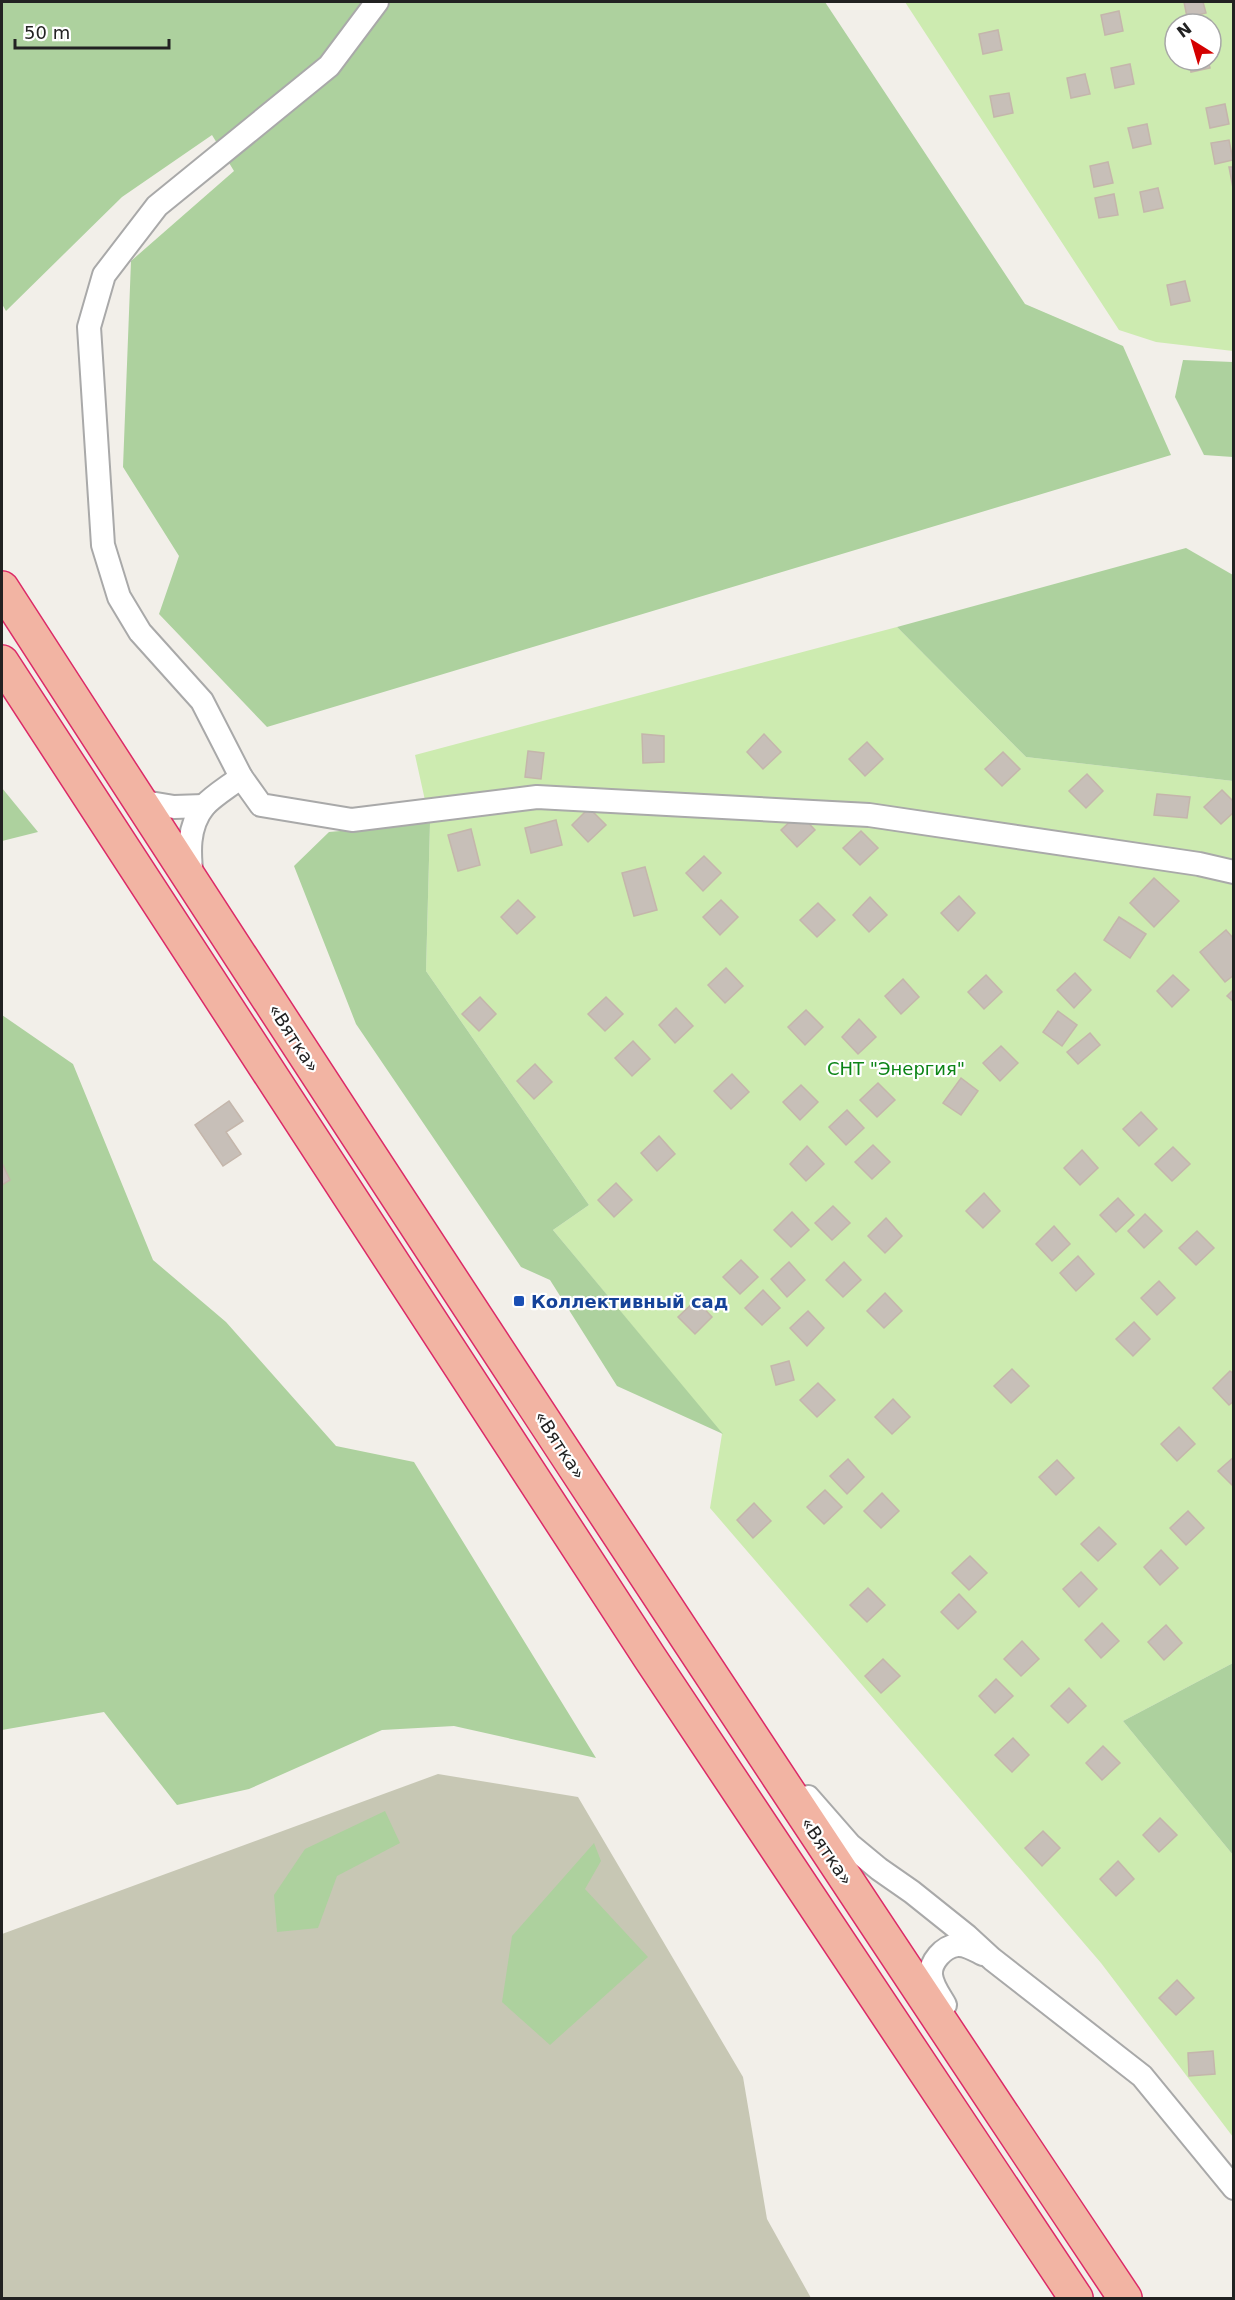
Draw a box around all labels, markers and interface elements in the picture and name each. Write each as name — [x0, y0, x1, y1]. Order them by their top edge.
scale bar — [15, 12, 170, 50]
north arrow — [1163, 12, 1223, 72]
text: N — [1173, 19, 1195, 42]
text: 50 m — [24, 22, 70, 43]
street label: «Вятка» — [264, 1000, 324, 1076]
park label: СНТ "Энергия" — [827, 1058, 965, 1079]
place label: Коллективный сад — [531, 1291, 728, 1312]
marker: Коллективный сад — [512, 1294, 526, 1308]
street label: «Вятка» — [530, 1407, 590, 1483]
street label: «Вятка» — [797, 1813, 857, 1889]

